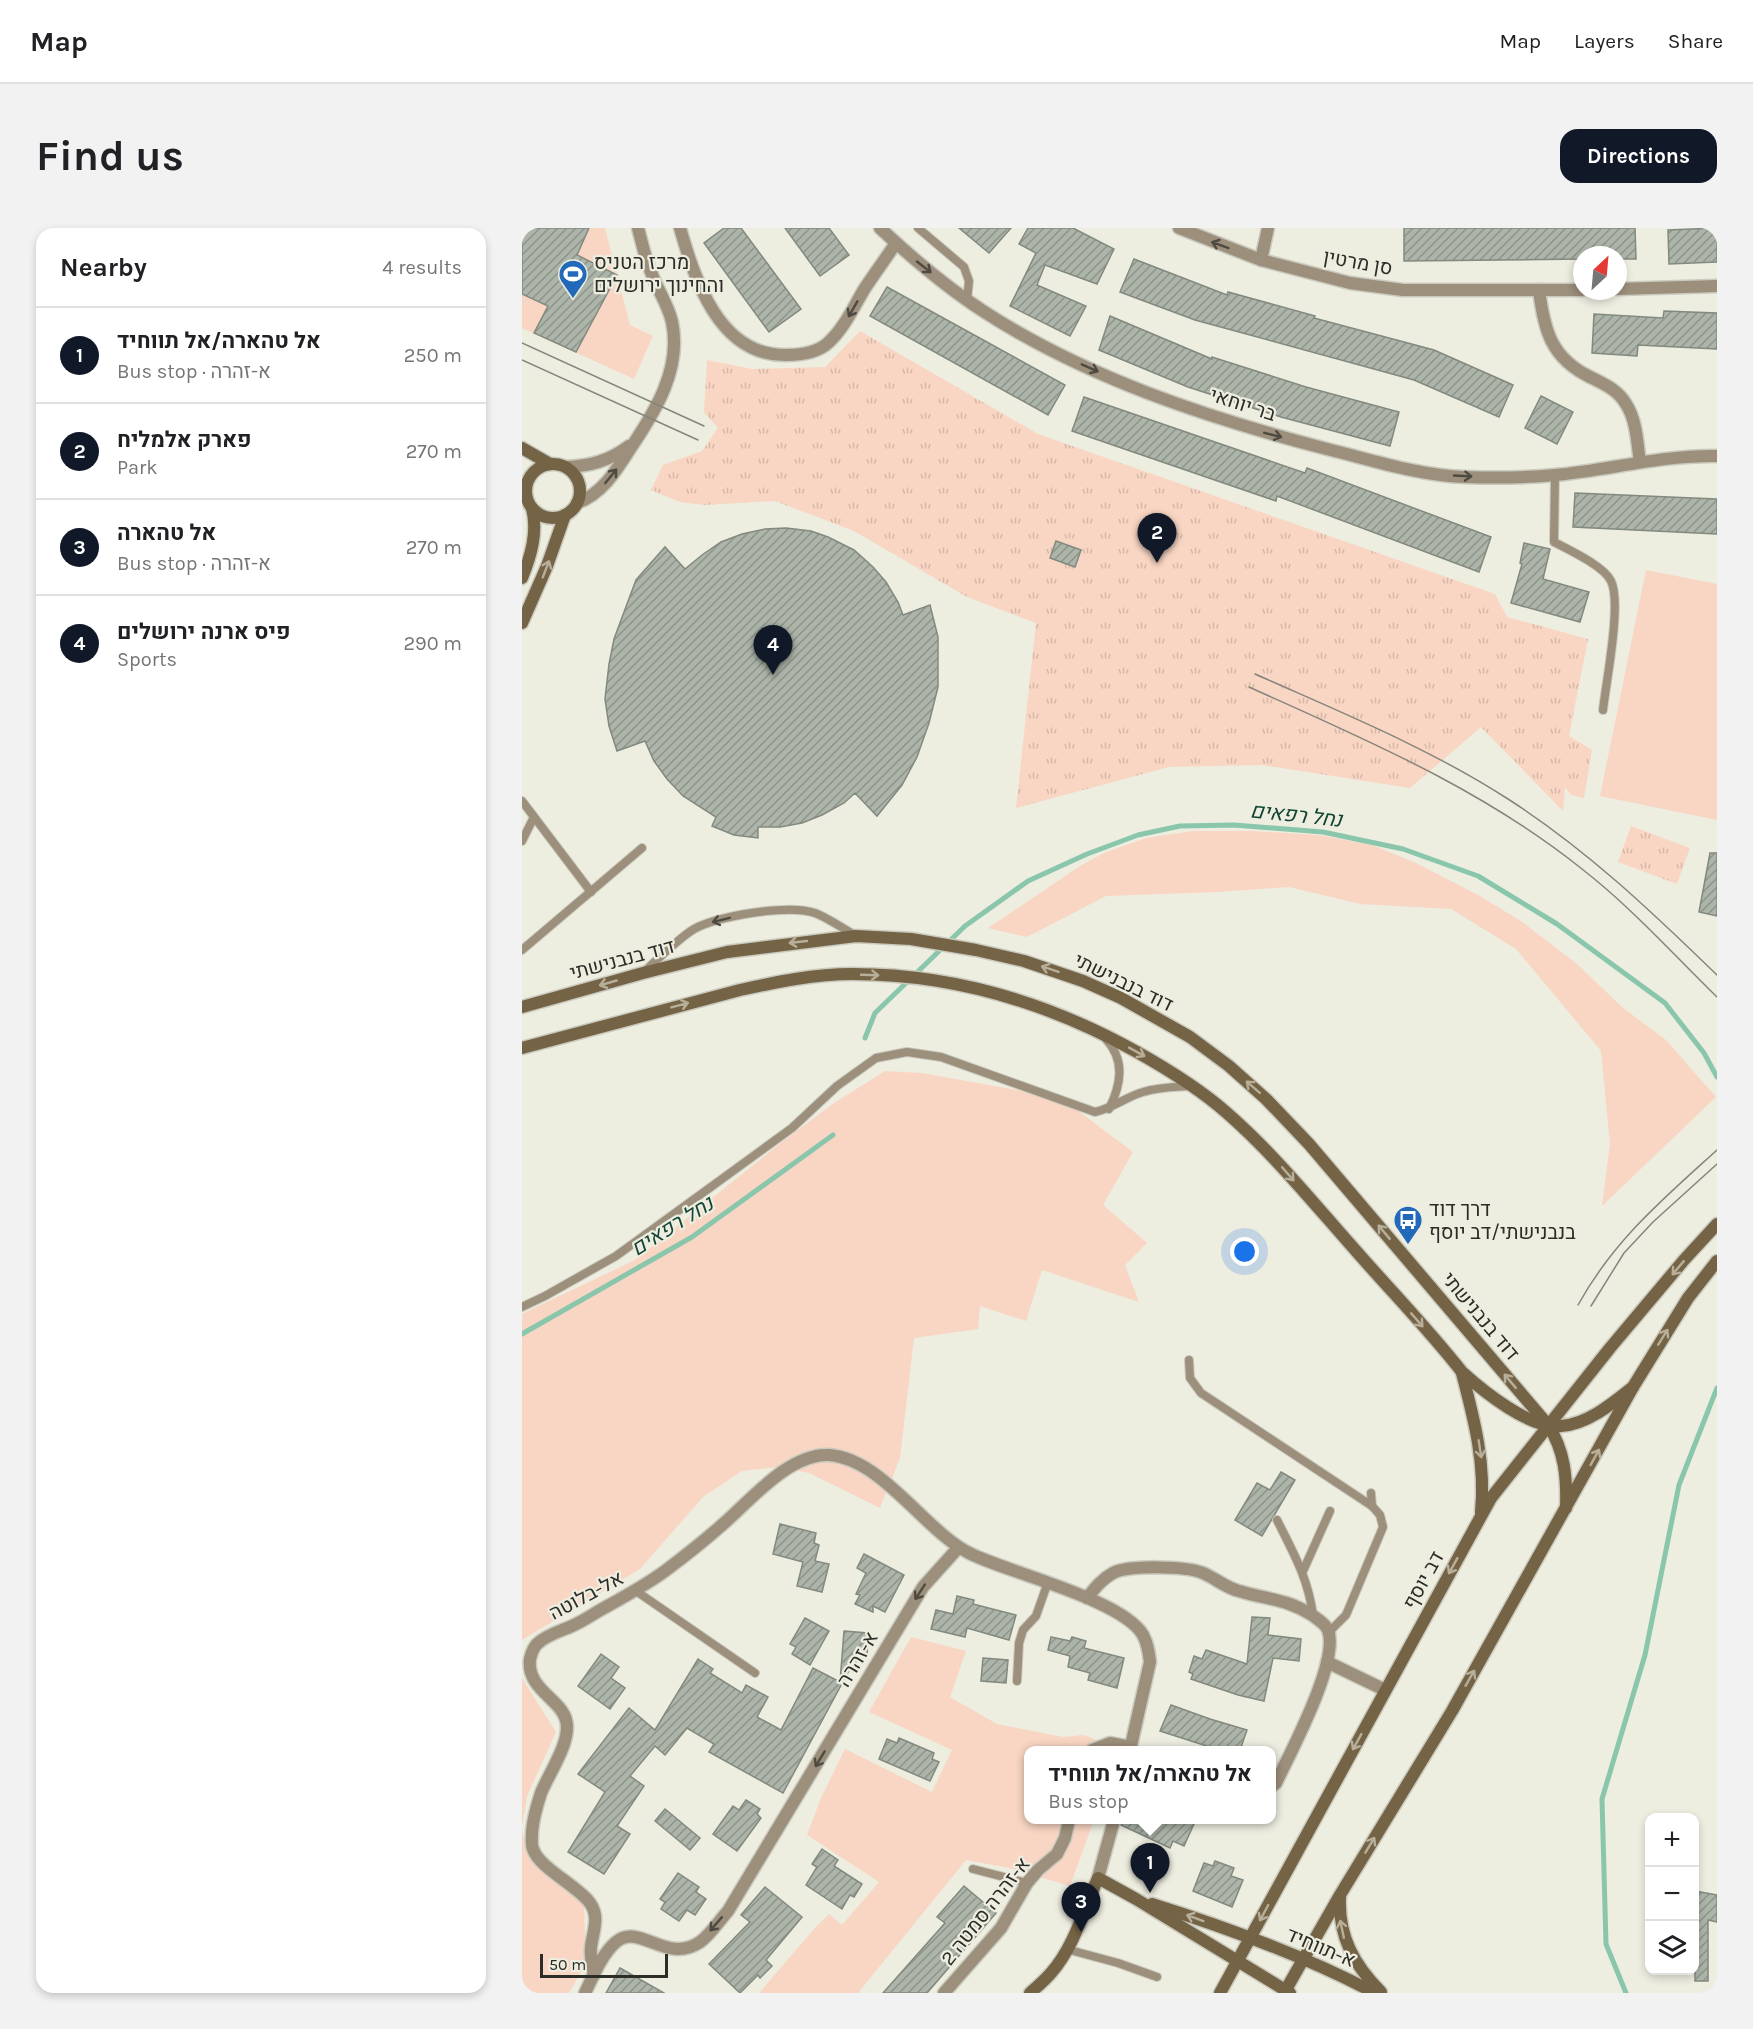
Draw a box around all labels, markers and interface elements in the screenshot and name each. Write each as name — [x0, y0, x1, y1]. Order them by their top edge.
text: Map — [30, 25, 88, 58]
text: Map — [1499, 29, 1541, 53]
text: Layers — [1574, 29, 1635, 53]
text: Share — [1668, 29, 1723, 53]
button: Directions — [1560, 129, 1717, 183]
text: Find us — [36, 131, 184, 181]
one-way arrow — [1211, 238, 1230, 249]
street label: סן מרטין — [1322, 245, 1394, 280]
north arrow — [1573, 246, 1627, 300]
place label: מרכז הטניס והחינוך ירושלים — [594, 251, 724, 297]
text: Nearby — [60, 252, 147, 283]
text: 4 results — [382, 256, 462, 279]
sports icon: מרכז הטניס והחינוך ירושלים — [557, 258, 589, 300]
one-way arrow — [916, 260, 932, 273]
one-way arrow — [846, 300, 858, 317]
text: אל טהארה/אל תווחיד — [117, 328, 321, 354]
text: 1 — [76, 344, 83, 367]
text: 250 m — [404, 344, 462, 367]
text: Bus stop · א-זהרה — [117, 360, 271, 383]
one-way arrow — [1080, 363, 1098, 375]
street label: בר יוחאי — [1207, 383, 1279, 426]
text: פארק אלמליח — [117, 427, 252, 453]
one-way arrow — [1263, 430, 1282, 441]
text: 2 — [73, 440, 86, 463]
text: 270 m — [406, 440, 462, 463]
text: Park — [117, 456, 158, 479]
one-way arrow — [605, 468, 618, 484]
one-way arrow — [1452, 471, 1472, 482]
pin: 2 — [1138, 514, 1176, 563]
text: אל טהארה — [117, 520, 216, 546]
text: 3 — [73, 536, 86, 559]
text: 270 m — [406, 536, 462, 559]
text: Bus stop · א-זהרה — [117, 552, 271, 575]
one-way arrow — [541, 561, 552, 579]
text: פיס ארנה ירושלים — [117, 619, 291, 645]
pin: 4 — [754, 626, 792, 675]
text: 4 — [74, 632, 85, 655]
text: 290 m — [403, 632, 462, 655]
text: Sports — [117, 648, 177, 671]
water label: נחל רפאים — [1249, 798, 1345, 832]
one-way arrow — [712, 915, 731, 927]
street label: דוד בנבנישתי — [567, 934, 677, 985]
one-way arrow — [789, 937, 809, 948]
street label: דוד בנבנישתי — [1070, 949, 1177, 1016]
one-way arrow — [1041, 963, 1060, 974]
one-way arrow — [860, 969, 880, 980]
one-way arrow — [599, 977, 618, 989]
one-way arrow — [670, 998, 689, 1010]
one-way arrow — [1128, 1046, 1145, 1058]
one-way arrow — [1245, 1081, 1261, 1094]
one-way arrow — [1281, 1166, 1295, 1181]
water label: נחל רפאים — [627, 1191, 719, 1261]
place label: דרך דוד בנבנישתי/דב יוסף — [1429, 1198, 1576, 1244]
bus stop icon: דרך דוד בנבנישתי/דב יוסף — [1392, 1204, 1424, 1246]
one-way arrow — [1377, 1224, 1390, 1240]
your location — [1230, 1237, 1259, 1266]
one-way arrow — [1671, 1260, 1684, 1276]
street label: דוד בנבנישתי — [1437, 1268, 1524, 1365]
one-way arrow — [1410, 1312, 1424, 1327]
one-way arrow — [1658, 1329, 1670, 1346]
one-way arrow — [1503, 1373, 1516, 1389]
one-way arrow — [1474, 1439, 1485, 1458]
one-way arrow — [1589, 1449, 1601, 1466]
street label: דב יוסף — [1398, 1547, 1449, 1613]
one-way arrow — [1447, 1556, 1458, 1574]
street label: אל-בלוטה — [545, 1566, 627, 1625]
one-way arrow — [914, 1584, 927, 1601]
street label: א-זהרה — [832, 1628, 883, 1691]
one-way arrow — [1464, 1670, 1476, 1687]
one-way arrow — [1351, 1733, 1363, 1750]
popup — [1024, 1746, 1276, 1824]
one-way arrow — [813, 1750, 825, 1767]
text: אל טהארה/אל תווחיד — [1048, 1761, 1252, 1787]
text: Bus stop — [1048, 1790, 1129, 1813]
map controls — [1645, 1813, 1699, 1975]
button: + — [1645, 1813, 1699, 1867]
one-way arrow — [1364, 1837, 1376, 1854]
pin: 1 — [1130, 1844, 1170, 1893]
street label: א-זהרה סמטה 2 — [936, 1853, 1035, 1970]
button: − — [1645, 1867, 1699, 1921]
pin: 3 — [1062, 1882, 1100, 1932]
one-way arrow — [1258, 1904, 1270, 1921]
one-way arrow — [1186, 1912, 1205, 1923]
one-way arrow — [709, 1916, 723, 1931]
one-way arrow — [1336, 1920, 1347, 1940]
button: layers — [1645, 1921, 1699, 1975]
street label: א-תווחיד — [1283, 1923, 1359, 1972]
scale bar — [540, 1951, 668, 1978]
text: 50 m — [549, 1955, 586, 1974]

